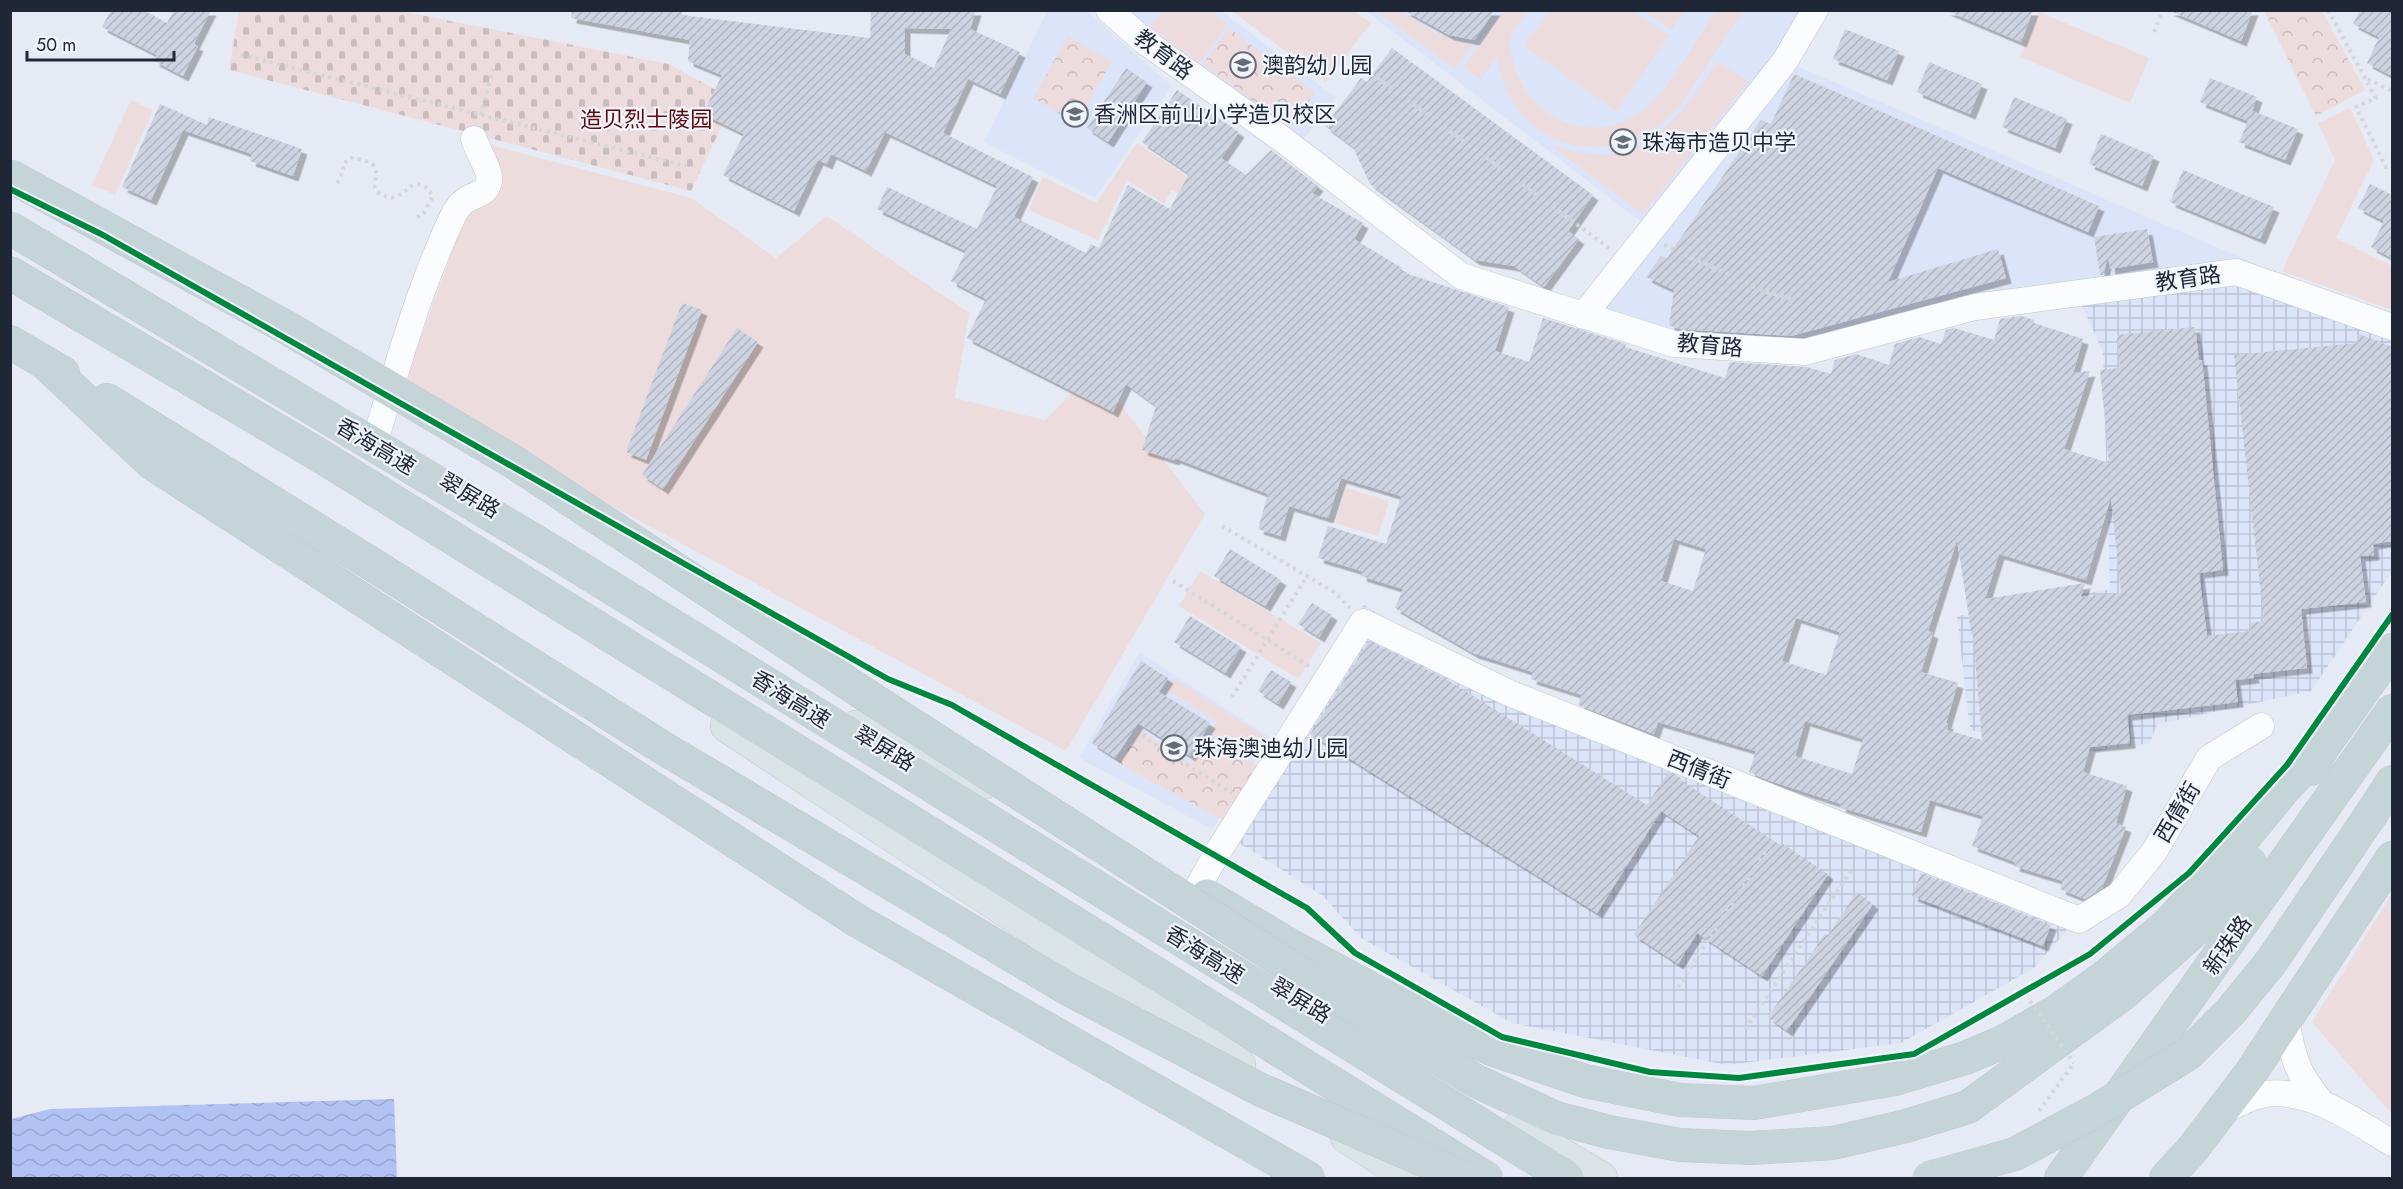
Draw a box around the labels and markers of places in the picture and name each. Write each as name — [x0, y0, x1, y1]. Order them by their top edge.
place label: 澳韵幼儿园 — [1262, 49, 1372, 81]
school or university icon: 澳韵幼儿园 — [1228, 50, 1258, 80]
place label: 香洲区前山小学造贝校区 — [1094, 98, 1336, 130]
school or university icon: 香洲区前山小学造贝校区 — [1060, 99, 1090, 129]
place label: 珠海市造贝中学 — [1642, 126, 1796, 158]
school or university icon: 珠海市造贝中学 — [1608, 127, 1638, 157]
place label: 珠海澳迪幼儿园 — [1194, 732, 1348, 764]
school or university icon: 珠海澳迪幼儿园 — [1159, 733, 1189, 763]

